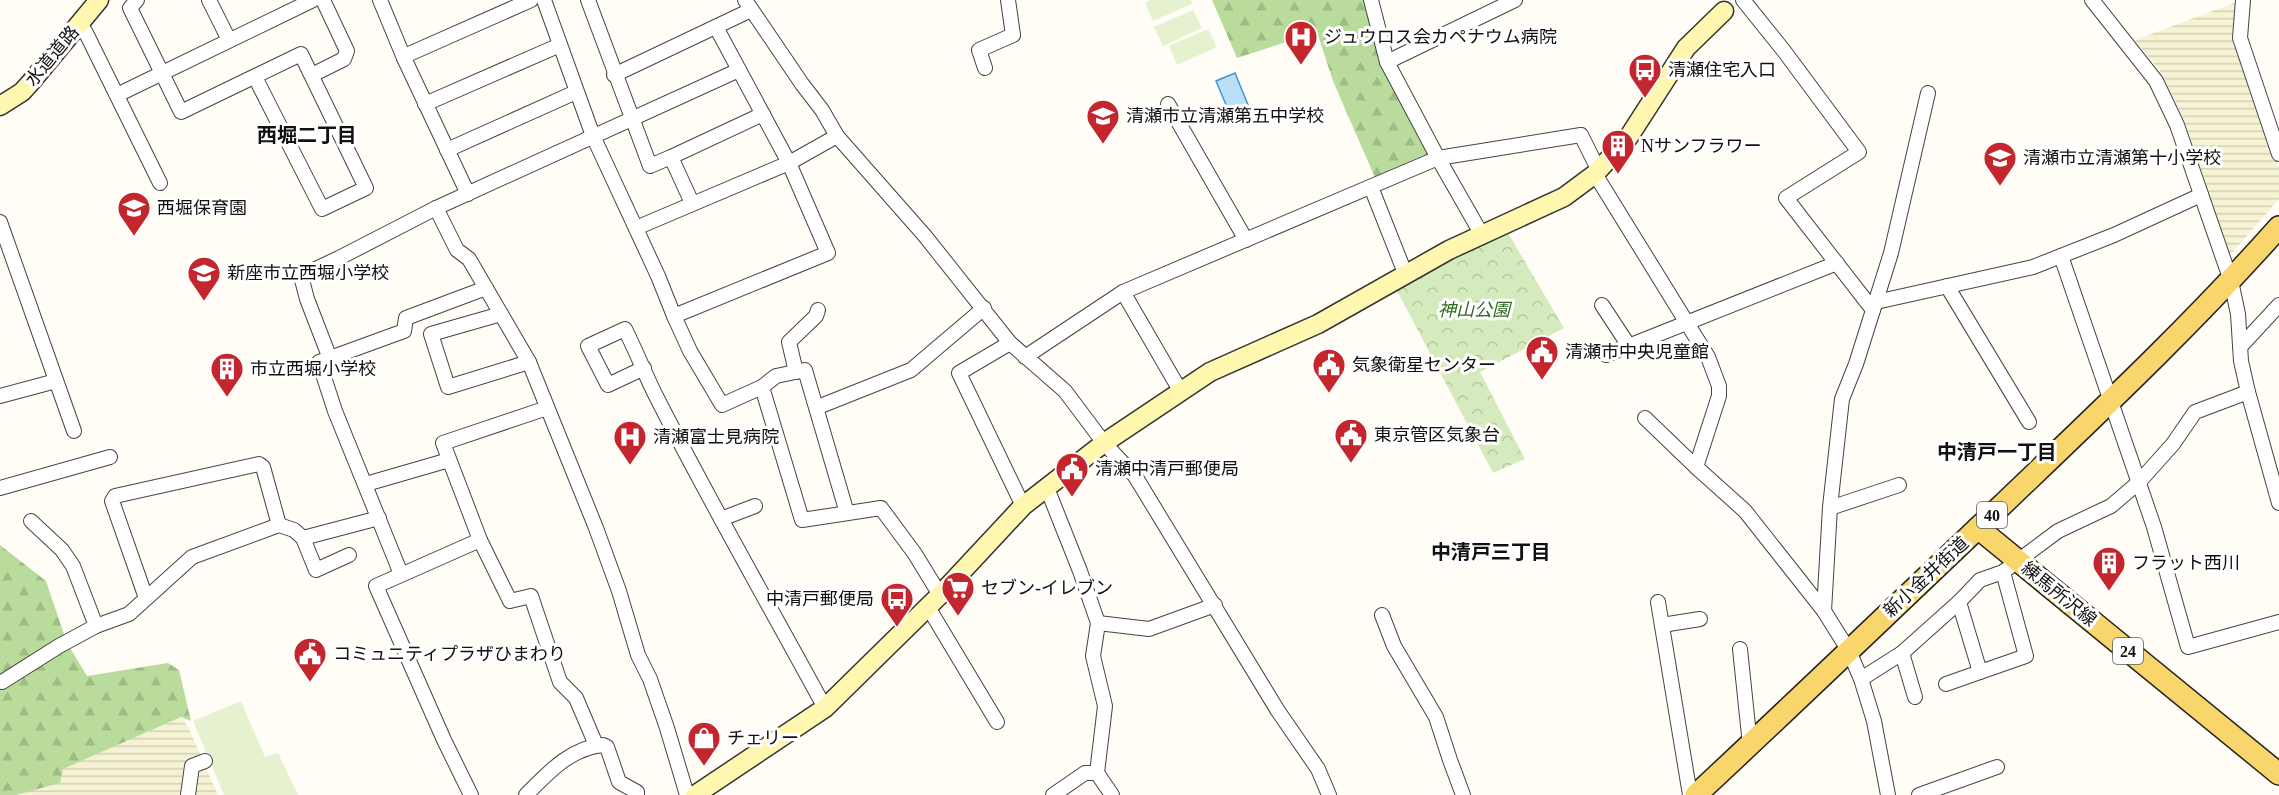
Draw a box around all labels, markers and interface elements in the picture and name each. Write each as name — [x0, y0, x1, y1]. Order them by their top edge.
hospital icon: ジュウロス会カペナウム病院 — [1283, 19, 1319, 66]
street label: 水道道路 — [21, 22, 83, 90]
place label: ジュウロス会カペナウム病院 — [1324, 27, 1557, 47]
bus stop icon: 清瀬住宅入口 — [1627, 52, 1663, 99]
place label: 清瀬住宅入口 — [1668, 60, 1776, 80]
school or university icon: 清瀬市立清瀬第五中学校 — [1085, 98, 1121, 145]
place label: 清瀬市立清瀬第五中学校 — [1126, 106, 1324, 126]
district label: 西堀二丁目 — [257, 124, 357, 146]
building icon: Nサンフラワー — [1600, 128, 1636, 175]
place label: Nサンフラワー — [1641, 136, 1761, 156]
school or university icon: 清瀬市立清瀬第十小学校 — [1982, 140, 2018, 187]
place label: 清瀬市立清瀬第十小学校 — [2023, 148, 2221, 168]
school or university icon: 西堀保育園 — [116, 190, 152, 237]
place label: 西堀保育園 — [157, 198, 247, 218]
school or university icon: 新座市立西堀小学校 — [186, 255, 222, 302]
place label: 新座市立西堀小学校 — [227, 263, 389, 283]
park label: 神山公園 — [1438, 300, 1513, 320]
public building icon: 清瀬市中央児童館 — [1524, 334, 1560, 381]
place label: 清瀬市中央児童館 — [1565, 342, 1709, 362]
public building icon: 気象衛星センター — [1311, 347, 1347, 394]
building icon: 市立西堀小学校 — [209, 351, 245, 398]
place label: 気象衛星センター — [1352, 355, 1496, 375]
place label: 市立西堀小学校 — [250, 359, 376, 379]
public building icon: 東京管区気象台 — [1333, 417, 1369, 464]
hospital icon: 清瀬富士見病院 — [612, 419, 648, 466]
place label: 東京管区気象台 — [1374, 425, 1500, 445]
place label: 清瀬富士見病院 — [653, 427, 779, 447]
district label: 中清戸一丁目 — [1937, 441, 2057, 463]
public building icon: 清瀬中清戸郵便局 — [1054, 451, 1090, 498]
place label: 清瀬中清戸郵便局 — [1095, 459, 1239, 479]
road number: 40 — [1977, 502, 2007, 528]
street label: 新小金井街道 — [1880, 533, 1972, 621]
district label: 中清戸三丁目 — [1431, 541, 1551, 563]
building icon: フラット西川 — [2091, 545, 2127, 592]
place label: フラット西川 — [2132, 553, 2240, 573]
street label: 練馬所沢線 — [2018, 558, 2100, 630]
supermarket icon: セブン-イレブン — [940, 570, 976, 617]
place label: セブン-イレブン — [981, 578, 1113, 598]
bus stop icon: 中清戸郵便局 — [879, 581, 915, 628]
place label: 中清戸郵便局 — [766, 589, 874, 609]
public building icon: コミュニティプラザひまわり — [292, 636, 328, 683]
road number: 24 — [2113, 638, 2143, 664]
place label: コミュニティプラザひまわり — [333, 644, 566, 664]
shop icon: チェリー — [686, 720, 722, 767]
place label: チェリー — [727, 728, 799, 748]

